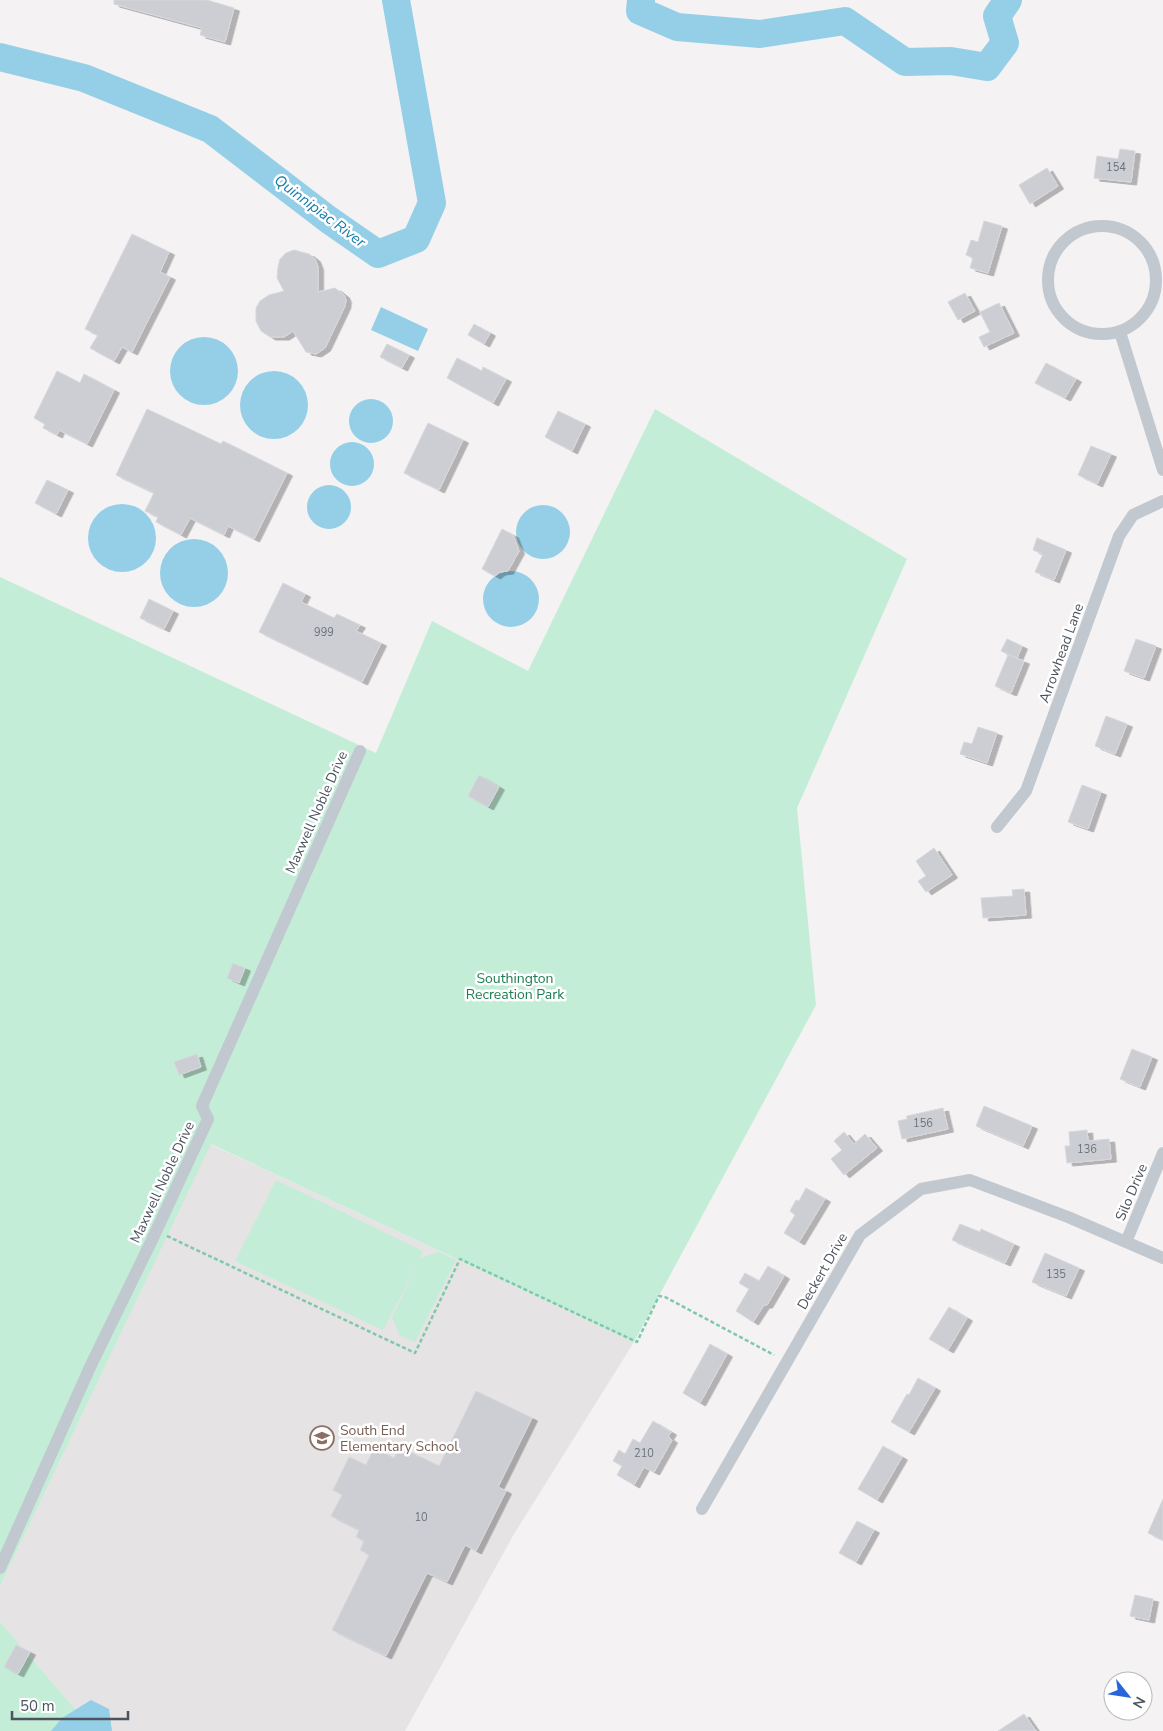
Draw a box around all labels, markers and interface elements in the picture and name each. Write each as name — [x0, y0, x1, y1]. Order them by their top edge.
house number: 154 — [1106, 160, 1126, 175]
water label: Quinnipiac River — [270, 170, 370, 252]
street label: Arrowhead Lane — [1035, 601, 1088, 706]
house number: 999 — [314, 625, 334, 640]
street label: Maxwell Noble Drive — [281, 748, 352, 876]
park label: Southington Recreation Park — [466, 969, 565, 1004]
house number: 156 — [913, 1116, 933, 1131]
street label: Maxwell Noble Drive — [126, 1118, 199, 1246]
house number: 136 — [1077, 1142, 1097, 1157]
street label: Silo Drive — [1111, 1161, 1152, 1224]
street label: Deckert Drive — [793, 1229, 852, 1313]
house number: 135 — [1046, 1267, 1066, 1282]
place label: South End Elementary School — [340, 1421, 459, 1456]
school or university icon: South End Elementary School — [309, 1425, 335, 1451]
house number: 210 — [634, 1446, 654, 1461]
house number: 10 — [414, 1510, 428, 1525]
north arrow — [1103, 1671, 1153, 1721]
scale bar — [12, 1688, 129, 1720]
text: N — [1128, 1693, 1150, 1712]
text: 50 m — [20, 1696, 55, 1716]

